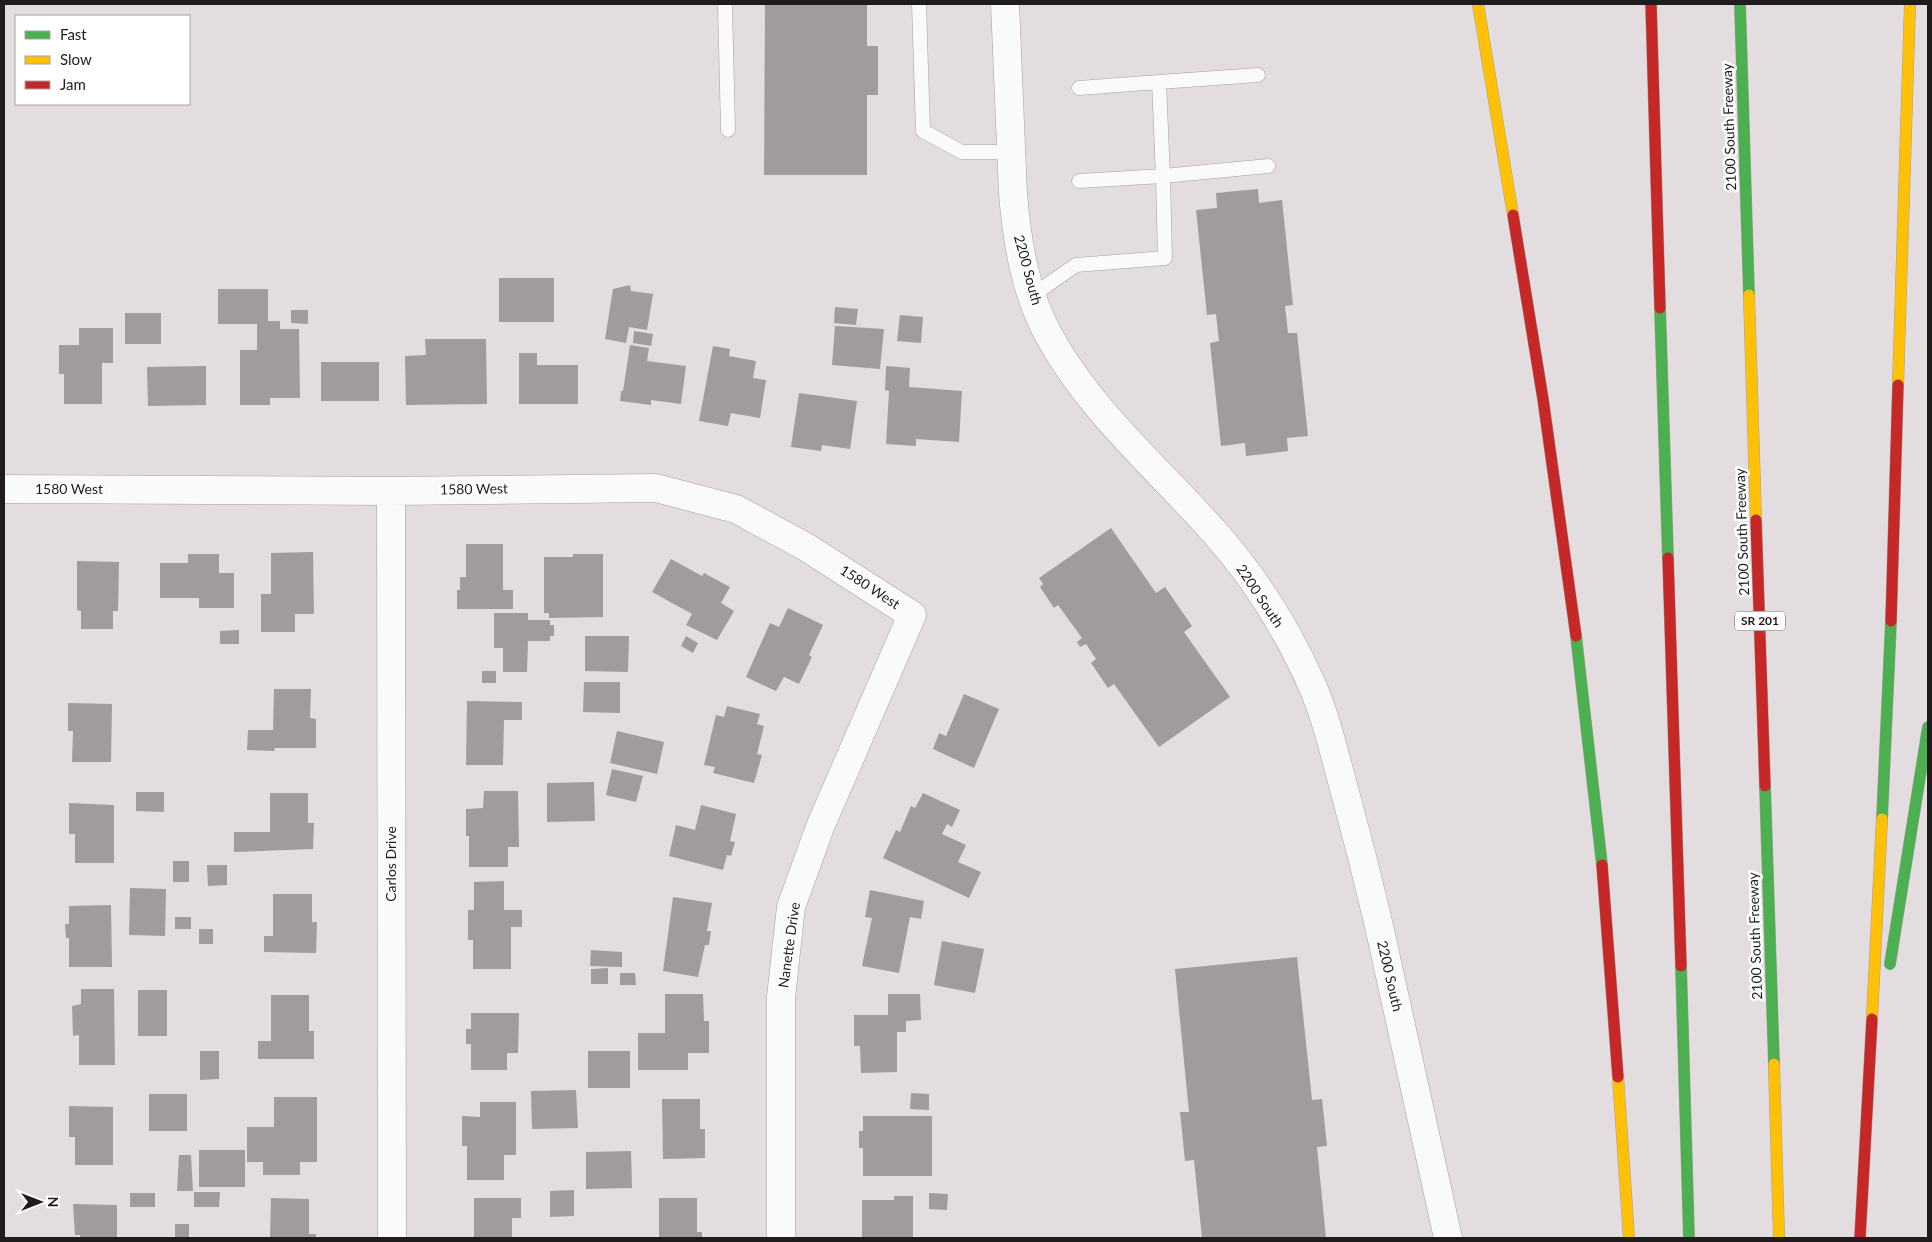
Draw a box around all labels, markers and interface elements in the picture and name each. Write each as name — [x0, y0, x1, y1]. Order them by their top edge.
legend — [15, 15, 190, 105]
text: Fast — [60, 25, 87, 43]
text: Slow — [60, 50, 92, 68]
street label: 2100 South Freeway — [1718, 62, 1739, 191]
text: Jam — [60, 75, 86, 93]
street label: 2200 South — [1011, 233, 1046, 307]
street label: 2100 South Freeway — [1731, 467, 1752, 596]
street label: 1580 West — [440, 479, 508, 498]
street label: 1580 West — [35, 480, 103, 497]
street label: 1580 West — [837, 561, 903, 612]
street label: 2200 South — [1233, 561, 1288, 630]
road number: SR 201 — [1735, 612, 1785, 630]
street label: Carlos Drive — [382, 826, 399, 902]
street label: 2100 South Freeway — [1744, 871, 1765, 1000]
street label: Nanette Drive — [774, 901, 803, 989]
street label: 2200 South — [1374, 939, 1407, 1013]
north arrow — [15, 1177, 65, 1227]
text: N — [45, 1197, 62, 1207]

